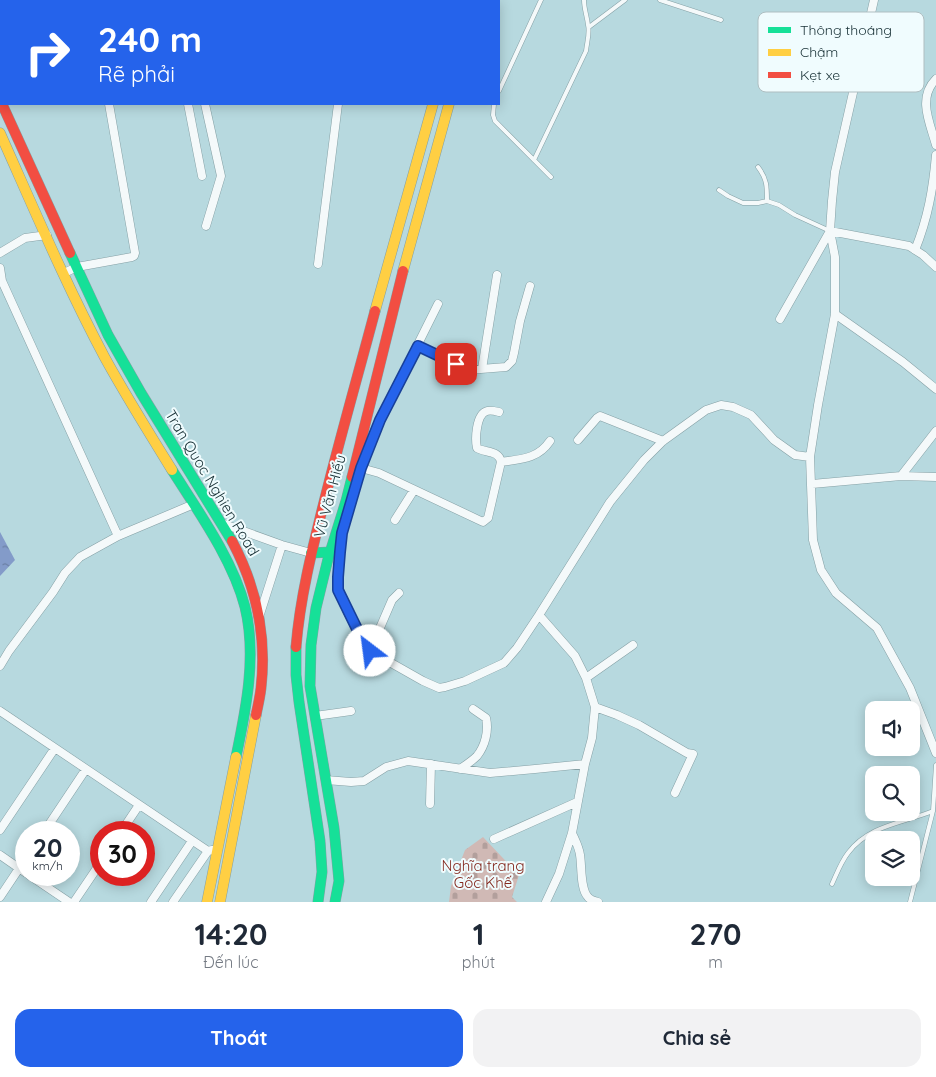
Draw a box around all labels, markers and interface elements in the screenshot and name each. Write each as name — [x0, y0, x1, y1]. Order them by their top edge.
legend — [758, 12, 924, 92]
text: 240 m — [98, 17, 202, 61]
icon: right — [15, 20, 80, 85]
text: Thông thoáng — [800, 21, 892, 39]
text: Chậm — [800, 43, 838, 61]
text: Rẽ phải — [98, 60, 175, 88]
text: Kẹt xe — [800, 66, 840, 84]
pin — [435, 343, 477, 385]
icon: arrive — [442, 350, 470, 378]
street label: Tran Quoc Nghien Road — [161, 406, 264, 559]
street label: Vũ Văn Hiếu — [309, 452, 350, 539]
position arrow — [343, 624, 395, 676]
map controls — [865, 701, 920, 886]
button: sound — [865, 701, 920, 756]
button: search — [865, 766, 920, 821]
speed limit sign: 30 — [90, 821, 155, 886]
button: layers — [865, 831, 920, 886]
text: 20 — [33, 832, 62, 863]
park label: Nghĩa trang Gốc Khế — [442, 856, 525, 892]
text: km/h — [32, 858, 63, 873]
text: 14:20 — [194, 915, 267, 953]
text: 1 — [473, 915, 484, 953]
text: 270 — [690, 915, 742, 953]
text: Đến lúc — [203, 952, 259, 972]
text: phút — [462, 952, 495, 972]
text: m — [708, 952, 723, 972]
button: Thoát — [15, 1009, 463, 1067]
button: Chia sẻ — [473, 1009, 921, 1067]

